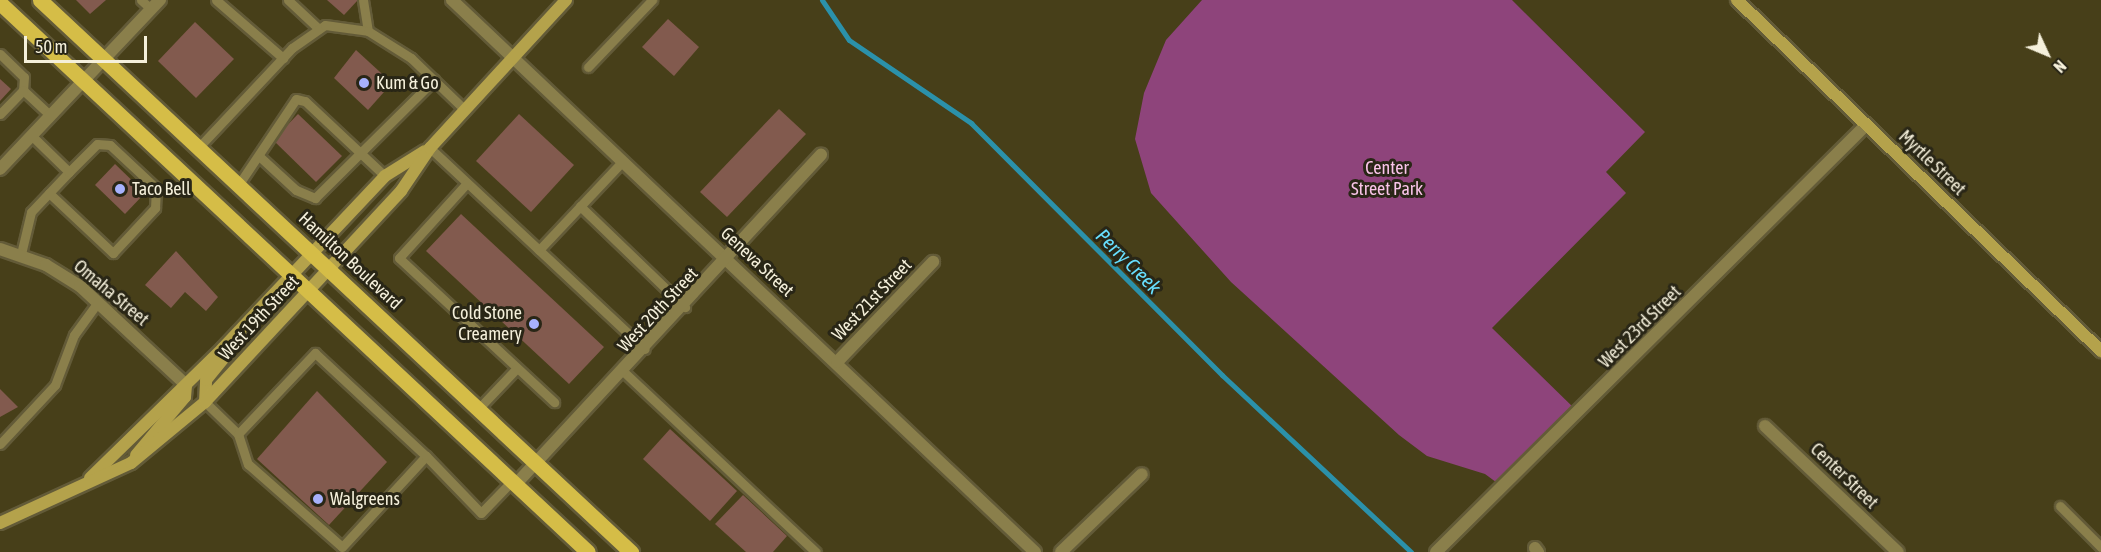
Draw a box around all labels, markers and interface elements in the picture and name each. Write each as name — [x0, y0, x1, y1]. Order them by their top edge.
scale bar — [27, 24, 150, 62]
north arrow — [2017, 24, 2077, 84]
text: 50 m — [35, 36, 67, 57]
text: N — [2050, 57, 2070, 76]
place label: Kum & Go — [376, 72, 439, 94]
marker: Kum & Go — [357, 76, 371, 90]
street label: Myrtle Street — [1894, 126, 1970, 200]
park label: Center Street Park — [1351, 158, 1423, 201]
place label: Taco Bell — [132, 178, 191, 200]
marker: Taco Bell — [113, 182, 127, 196]
street label: Hamilton Boulevard — [294, 208, 406, 314]
street label: Geneva Street — [716, 223, 798, 301]
water label: Perry Creek — [1091, 223, 1167, 299]
street label: West 21st Street — [828, 255, 916, 345]
street label: Omaha Street — [69, 256, 153, 330]
street label: West 20th Street — [613, 263, 703, 357]
street label: West 19th Street — [214, 271, 304, 365]
street label: West 23rd Street — [1594, 281, 1686, 373]
place label: Cold Stone Creamery — [452, 303, 522, 346]
marker: Cold Stone Creamery — [527, 317, 541, 331]
street label: Center Street — [1806, 439, 1882, 513]
place label: Walgreens — [330, 488, 400, 510]
marker: Walgreens — [311, 492, 325, 506]

